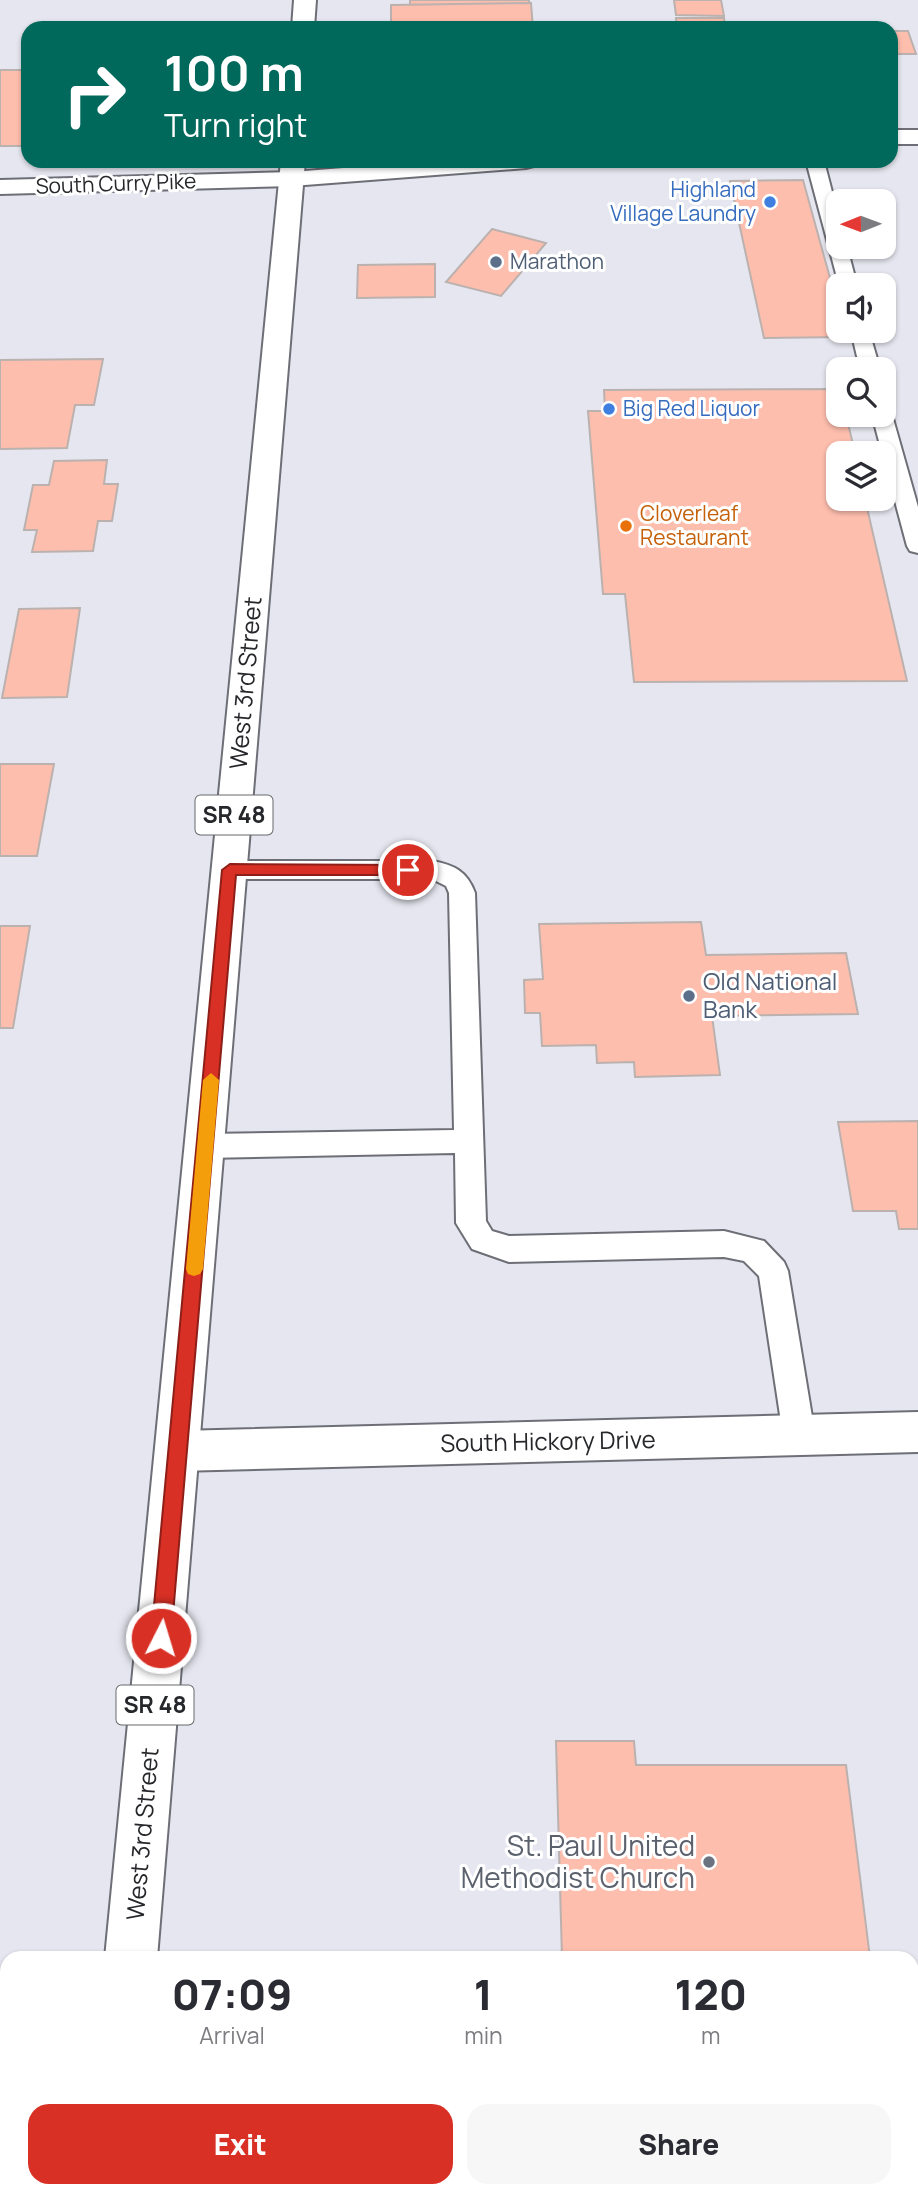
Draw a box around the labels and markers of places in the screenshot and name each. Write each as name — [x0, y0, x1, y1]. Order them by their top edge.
place label: Highland Village Laundry — [610, 175, 756, 227]
marker: Highland Village Laundry — [762, 194, 778, 210]
place label: Marathon — [510, 247, 604, 275]
marker: Marathon — [488, 254, 504, 270]
place label: Big Red Liquor — [623, 394, 761, 422]
marker: Big Red Liquor — [601, 401, 617, 417]
place label: Cloverleaf Restaurant — [640, 499, 749, 551]
marker: Cloverleaf Restaurant — [618, 518, 634, 534]
pin — [378, 840, 438, 900]
place label: Old National Bank — [703, 964, 837, 1025]
marker: Old National Bank — [681, 988, 697, 1004]
place label: St. Paul United Methodist Church — [461, 1826, 695, 1896]
marker: St. Paul United Methodist Church — [701, 1854, 717, 1870]

